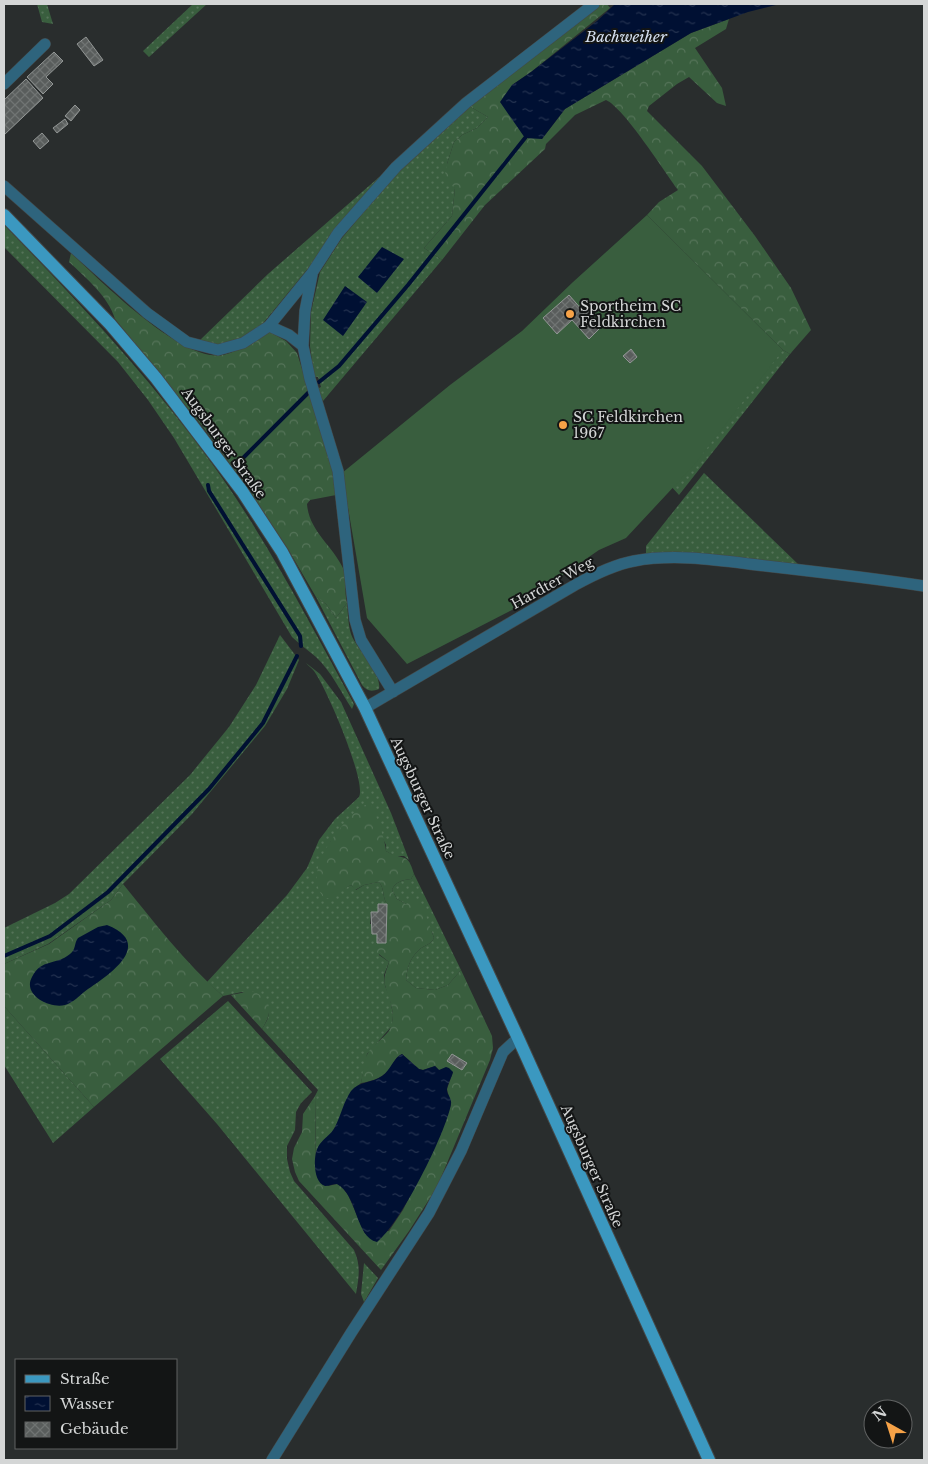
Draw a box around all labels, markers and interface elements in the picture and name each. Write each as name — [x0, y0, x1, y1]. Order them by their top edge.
water label: Bachweiher — [584, 27, 668, 46]
place label: Sportheim SC Feldkirchen — [580, 297, 681, 331]
marker: Sportheim SC Feldkirchen — [564, 308, 576, 320]
street label: Augsburger Straße — [177, 383, 270, 502]
place label: SC Feldkirchen 1967 — [573, 408, 683, 442]
marker: SC Feldkirchen 1967 — [557, 419, 569, 431]
street label: Hardter Weg — [508, 553, 597, 613]
street label: Augsburger Straße — [386, 733, 459, 862]
street label: Augsburger Straße — [556, 1101, 627, 1230]
legend — [15, 1359, 178, 1449]
text: Straße — [60, 1369, 110, 1388]
text: Wasser — [59, 1394, 115, 1413]
north arrow — [863, 1399, 913, 1449]
text: N — [869, 1403, 891, 1425]
text: Gebäude — [60, 1419, 129, 1438]

